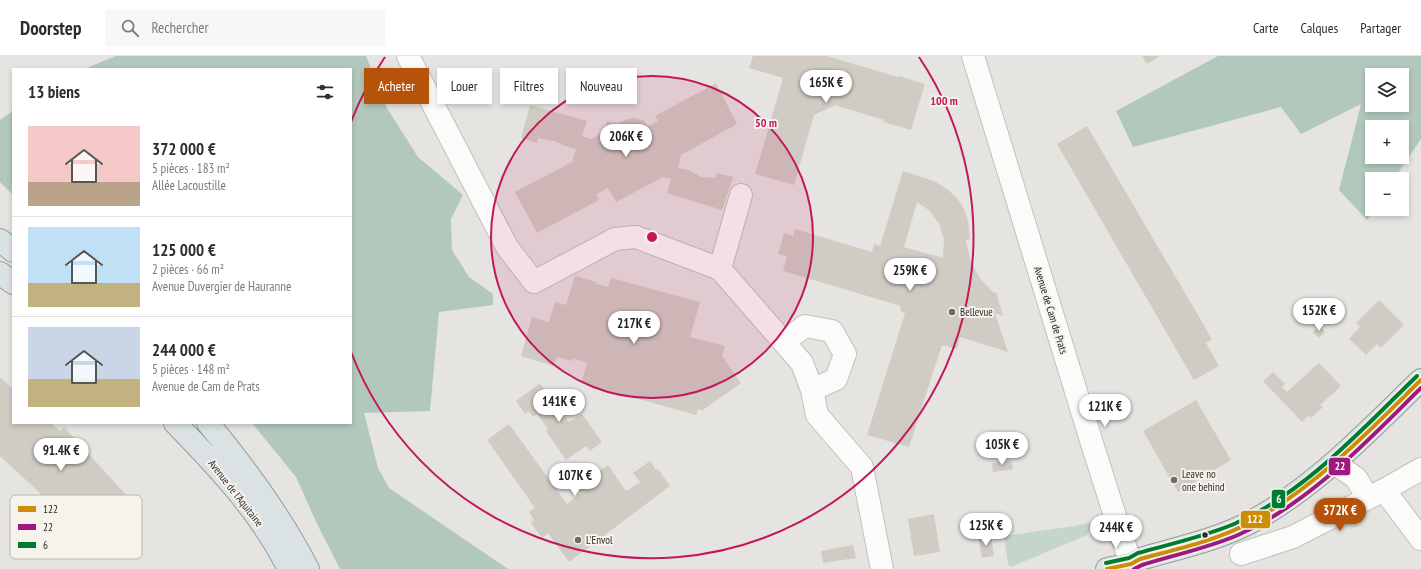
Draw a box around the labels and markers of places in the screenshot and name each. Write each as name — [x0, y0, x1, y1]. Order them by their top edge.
pin: 165K € — [793, 70, 859, 104]
pin: 206K € — [593, 124, 659, 158]
centre of rings — [645, 230, 659, 244]
pin: 259K € — [877, 258, 943, 292]
pin: 152K € — [1286, 298, 1352, 332]
place label: Bellevue — [960, 305, 993, 319]
marker: Bellevue — [947, 307, 957, 317]
pin: 217K € — [601, 311, 667, 345]
pin: 141K € — [526, 389, 592, 423]
pin: 121K € — [1072, 394, 1138, 428]
pin: 105K € — [969, 432, 1035, 466]
pin: 91.4K € — [24, 438, 98, 472]
pin: 107K € — [542, 463, 608, 497]
place label: Leave no one behind — [1182, 467, 1225, 494]
marker: Leave no one behind — [1169, 475, 1179, 485]
pin: 372K € — [1307, 498, 1373, 532]
pin: 125K € — [953, 513, 1019, 547]
pin: 244K € — [1083, 515, 1149, 549]
unlabelled marker — [1200, 530, 1210, 540]
place label: L'Envol — [586, 533, 613, 547]
marker: L'Envol — [573, 535, 583, 545]

